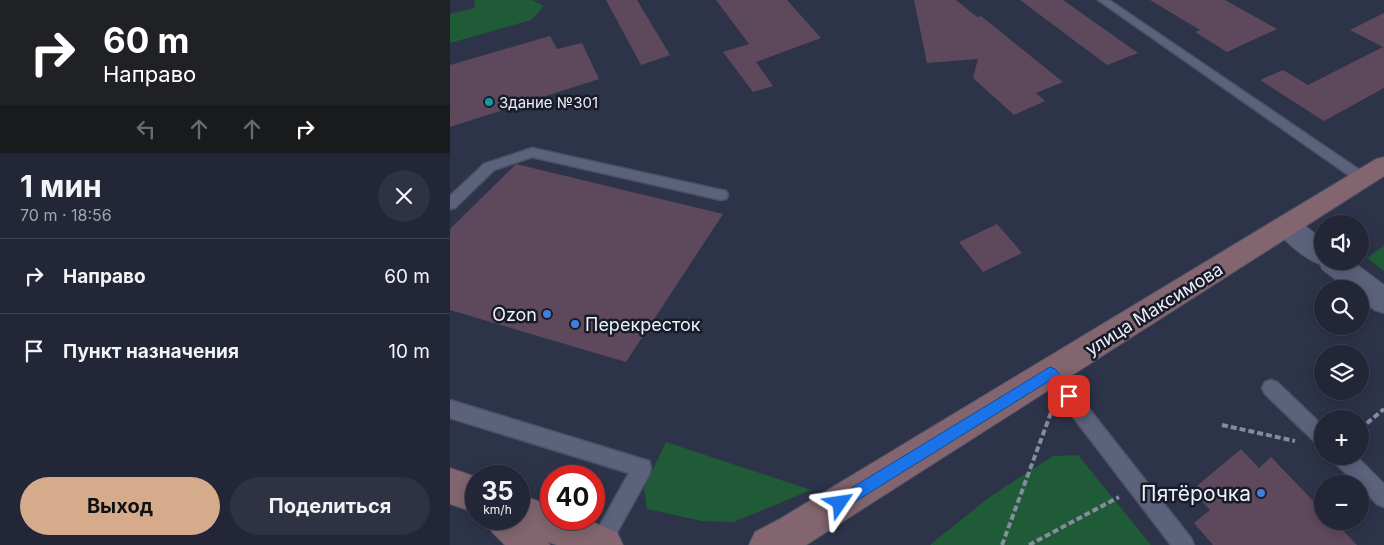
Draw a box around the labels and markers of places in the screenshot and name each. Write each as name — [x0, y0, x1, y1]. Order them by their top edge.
place label: Здание №301 — [499, 93, 598, 112]
marker: Здание №301 — [483, 96, 495, 108]
place label: Ozon — [492, 304, 537, 325]
marker: Ozon — [541, 308, 553, 320]
place label: Перекресток — [585, 314, 701, 335]
marker: Перекресток — [569, 318, 581, 330]
pin — [1048, 375, 1090, 417]
place label: Пятёрочка — [1141, 481, 1251, 506]
marker: Пятёрочка — [1255, 487, 1267, 499]

